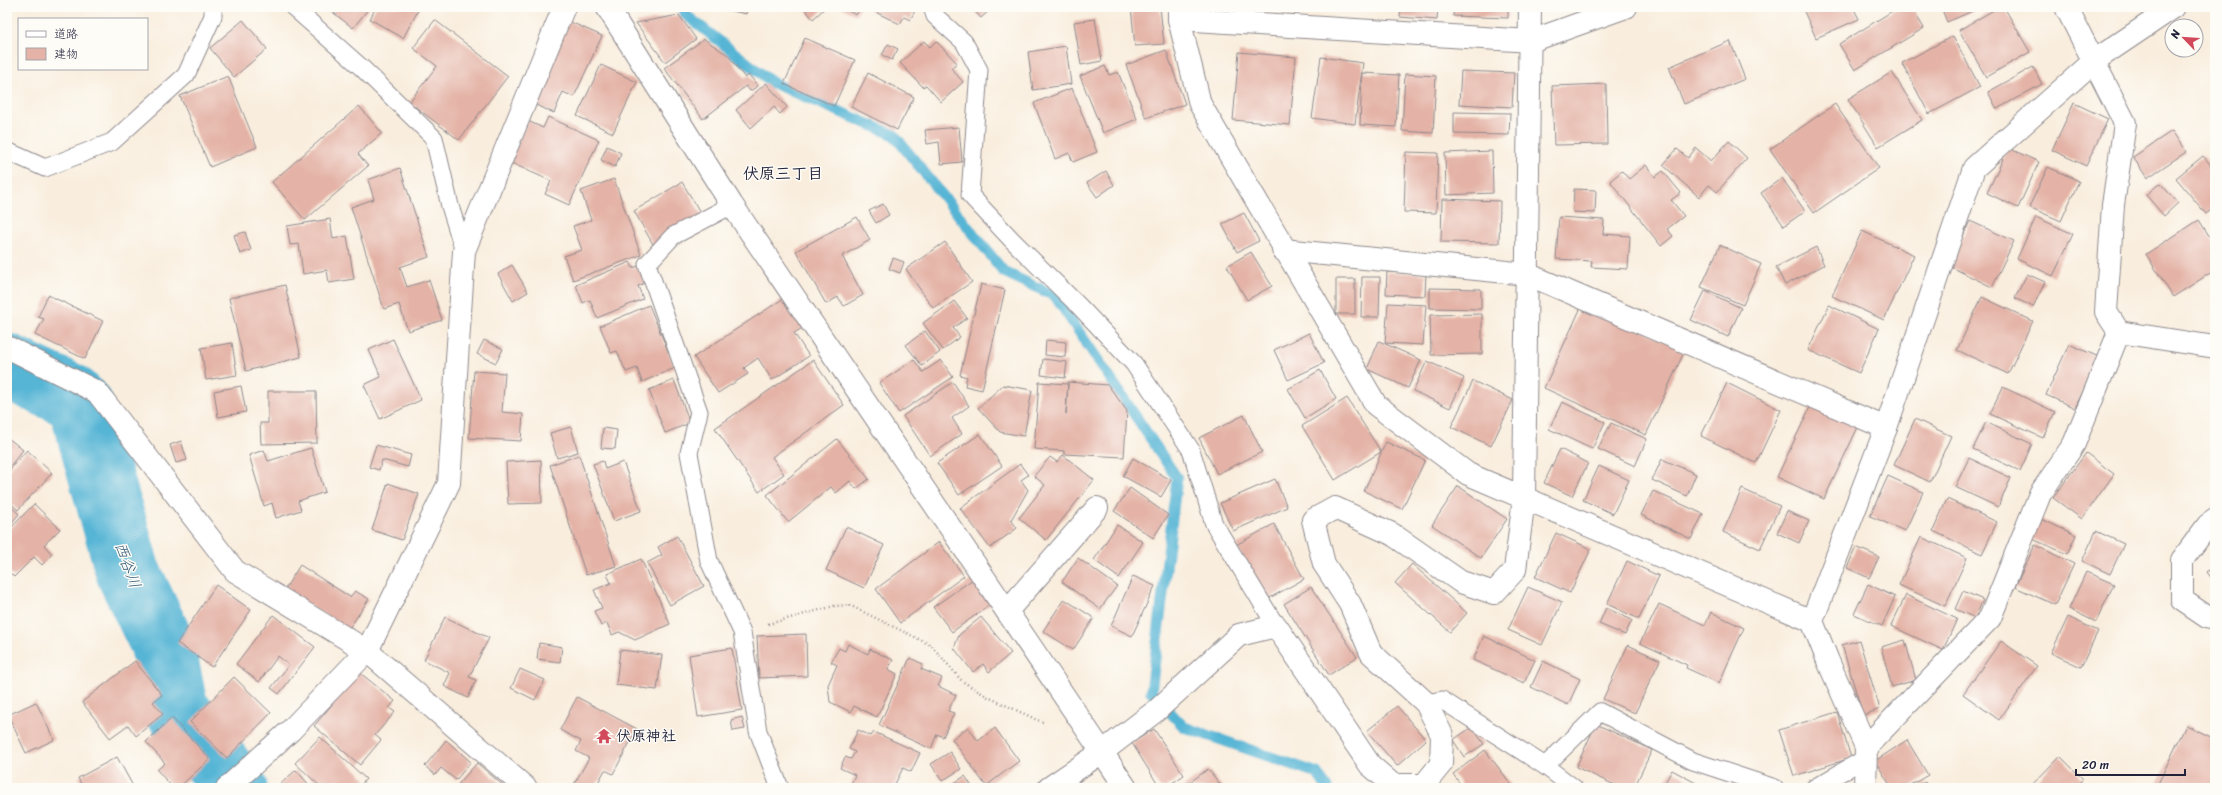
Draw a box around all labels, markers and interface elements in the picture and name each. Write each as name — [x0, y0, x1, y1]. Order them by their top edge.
legend — [18, 18, 148, 70]
north arrow — [2164, 18, 2204, 58]
text: 道路 — [54, 23, 78, 45]
text: N — [2165, 26, 2186, 42]
text: 建物 — [54, 43, 78, 65]
district label: 伏原三丁目 — [743, 159, 823, 188]
water label: 西谷川 — [106, 537, 150, 593]
place label: 伏原神社 — [616, 723, 676, 749]
temple icon: 伏原神社 — [595, 727, 613, 745]
scale bar — [2076, 751, 2185, 777]
text: 20 m — [2082, 754, 2109, 776]

